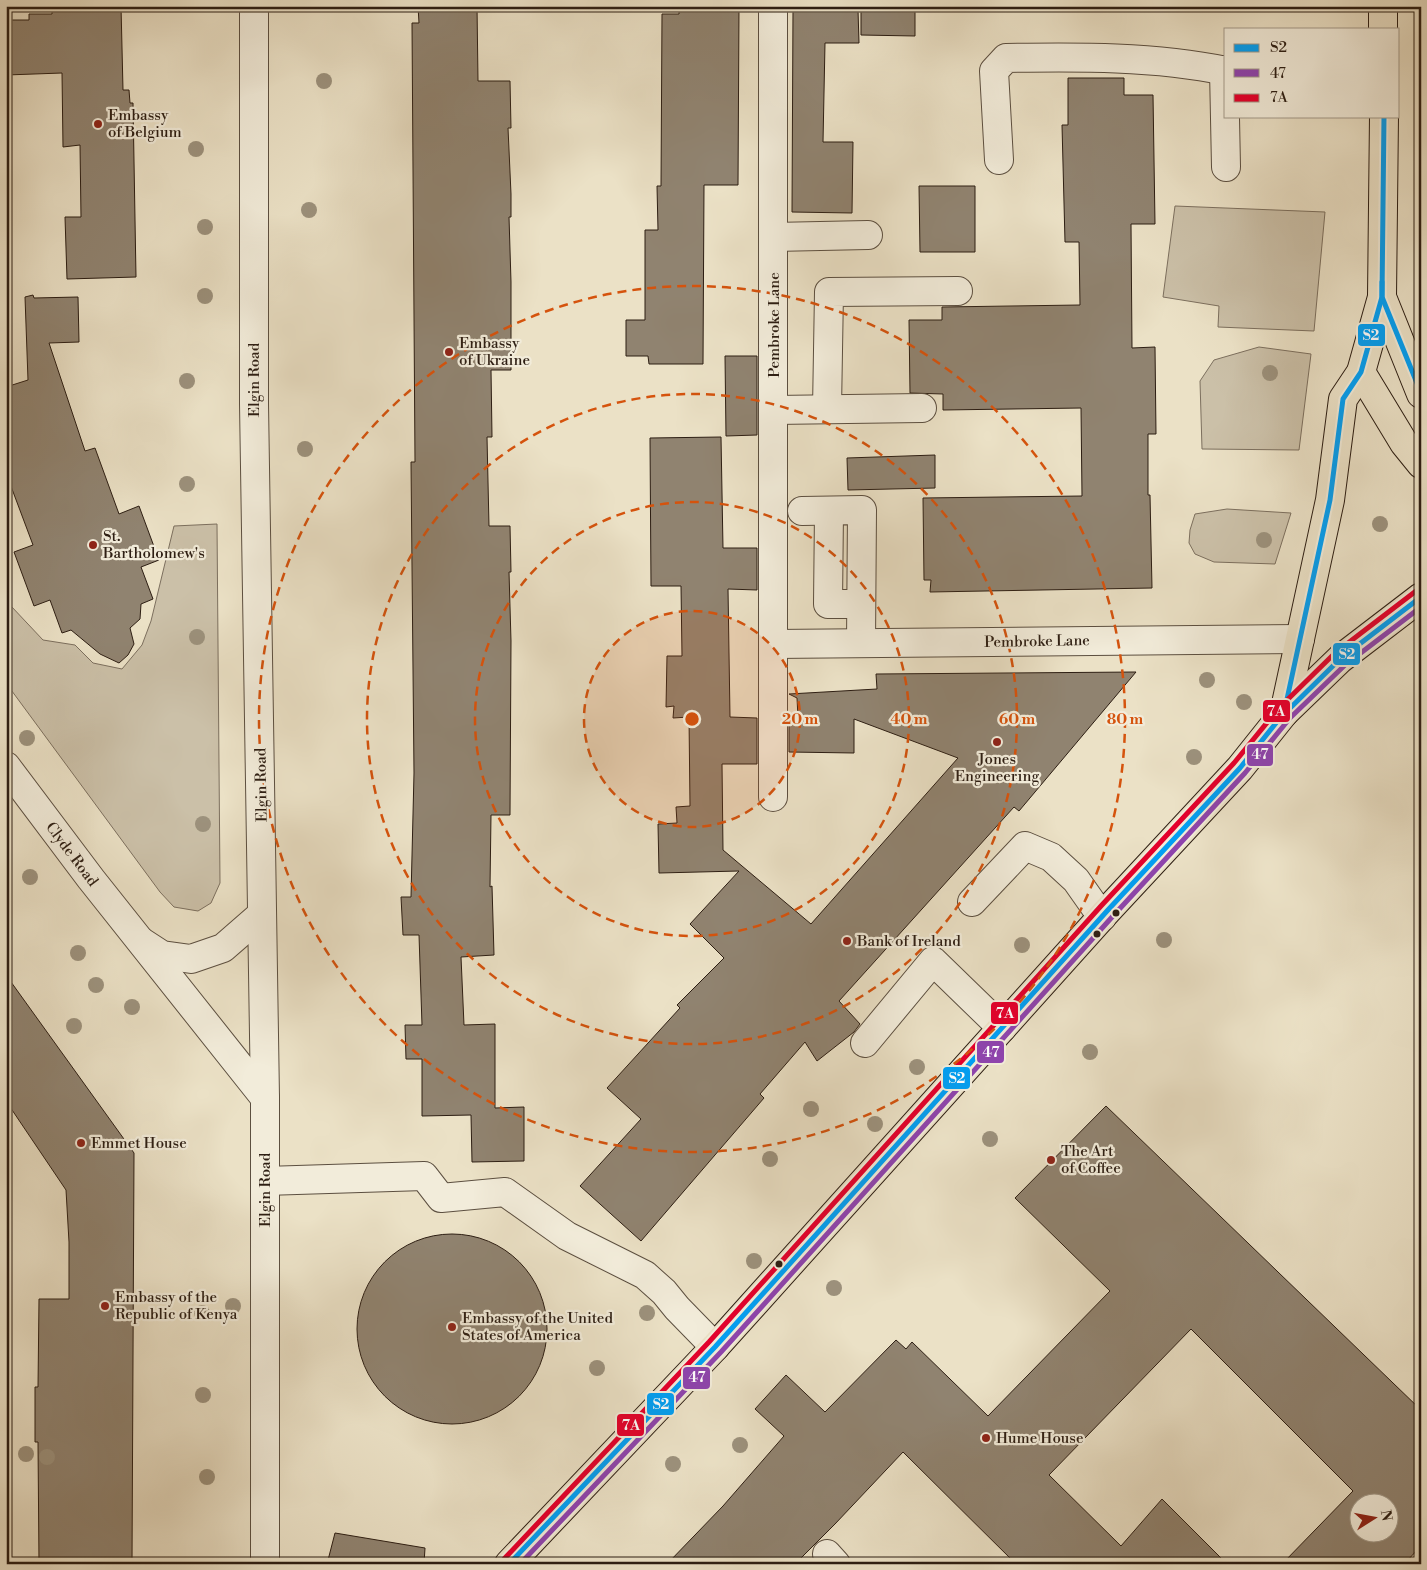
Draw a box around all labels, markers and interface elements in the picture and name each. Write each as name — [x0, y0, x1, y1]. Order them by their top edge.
legend — [1224, 28, 1400, 118]
text: S2 — [1270, 38, 1287, 57]
text: 47 — [1270, 64, 1286, 83]
text: 7A — [1270, 88, 1289, 107]
place label: Embassy of Belgium — [108, 106, 182, 142]
marker: Embassy of Belgium — [92, 118, 104, 130]
street label: Pembroke Lane — [765, 272, 784, 378]
line badge: S2 — [1357, 323, 1386, 347]
text: S2 — [1363, 327, 1380, 345]
place label: Embassy of Ukraine — [459, 334, 530, 370]
street label: Elgin Road — [245, 342, 264, 417]
marker: Embassy of Ukraine — [443, 346, 455, 358]
place label: St. Bartholomew's — [102, 527, 205, 563]
marker: St. Bartholomew's — [87, 539, 99, 551]
street label: Pembroke Lane — [984, 631, 1090, 652]
line badge: S2 — [1332, 642, 1361, 666]
text: S2 — [1339, 646, 1356, 664]
line badge: 7A — [1262, 699, 1291, 723]
text: 7A — [1267, 703, 1286, 721]
centre of rings — [683, 710, 701, 728]
text: 20 m — [782, 710, 819, 729]
text: 40 m — [890, 710, 928, 729]
text: 60 m — [999, 710, 1036, 729]
text: 80 m — [1107, 710, 1144, 729]
marker: Jones Engineering — [991, 736, 1003, 748]
line badge: 47 — [1246, 743, 1274, 767]
text: 47 — [1251, 746, 1269, 764]
street label: Elgin Road — [251, 747, 272, 822]
place label: Jones Engineering — [955, 750, 1040, 786]
street label: Clyde Road — [41, 818, 102, 891]
unlabelled marker — [1111, 908, 1121, 918]
unlabelled marker — [1092, 929, 1102, 939]
place label: Bank of Ireland — [856, 932, 961, 951]
marker: Bank of Ireland — [841, 935, 853, 947]
line badge: 7A — [990, 1001, 1019, 1025]
text: 7A — [996, 1005, 1015, 1023]
line badge: 47 — [976, 1040, 1005, 1064]
text: 47 — [982, 1044, 1000, 1062]
line badge: S2 — [942, 1066, 971, 1090]
text: S2 — [949, 1070, 966, 1088]
place label: Emmet House — [91, 1134, 187, 1153]
marker: Emmet House — [75, 1137, 87, 1149]
place label: The Art of Coffee — [1061, 1142, 1121, 1178]
street label: Elgin Road — [256, 1152, 275, 1227]
marker: The Art of Coffee — [1045, 1154, 1057, 1166]
unlabelled marker — [774, 1259, 784, 1269]
place label: Embassy of the Republic of Kenya — [115, 1288, 238, 1324]
marker: Embassy of the Republic of Kenya — [99, 1300, 111, 1312]
place label: Embassy of the United States of America — [462, 1309, 613, 1345]
marker: Embassy of the United States of America — [446, 1321, 458, 1333]
line badge: 47 — [682, 1366, 711, 1390]
text: 47 — [688, 1369, 706, 1387]
line badge: S2 — [646, 1392, 675, 1416]
text: S2 — [653, 1396, 670, 1414]
line badge: 7A — [616, 1413, 645, 1437]
text: 7A — [622, 1417, 641, 1435]
place label: Hume House — [996, 1429, 1084, 1448]
marker: Hume House — [980, 1432, 992, 1444]
north arrow — [1350, 1492, 1400, 1542]
text: N — [1376, 1509, 1396, 1523]

